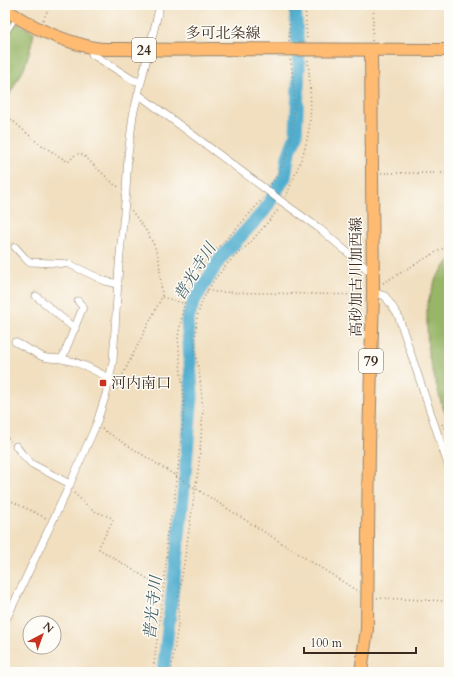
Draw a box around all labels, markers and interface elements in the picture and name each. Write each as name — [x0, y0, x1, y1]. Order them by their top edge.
street label: 多可北条線 — [185, 23, 261, 43]
road number: 24 — [132, 38, 156, 62]
street label: 高砂加古川加西線 — [346, 217, 366, 337]
water label: 普光寺川 — [169, 237, 222, 305]
road number: 79 — [359, 349, 383, 373]
place label: 河内南口 — [111, 373, 171, 393]
marker: 河内南口 — [98, 378, 108, 388]
water label: 普光寺川 — [139, 573, 167, 641]
north arrow — [22, 615, 62, 655]
text: N — [40, 619, 57, 637]
scale bar — [304, 629, 416, 655]
text: 100 m — [310, 635, 343, 651]

